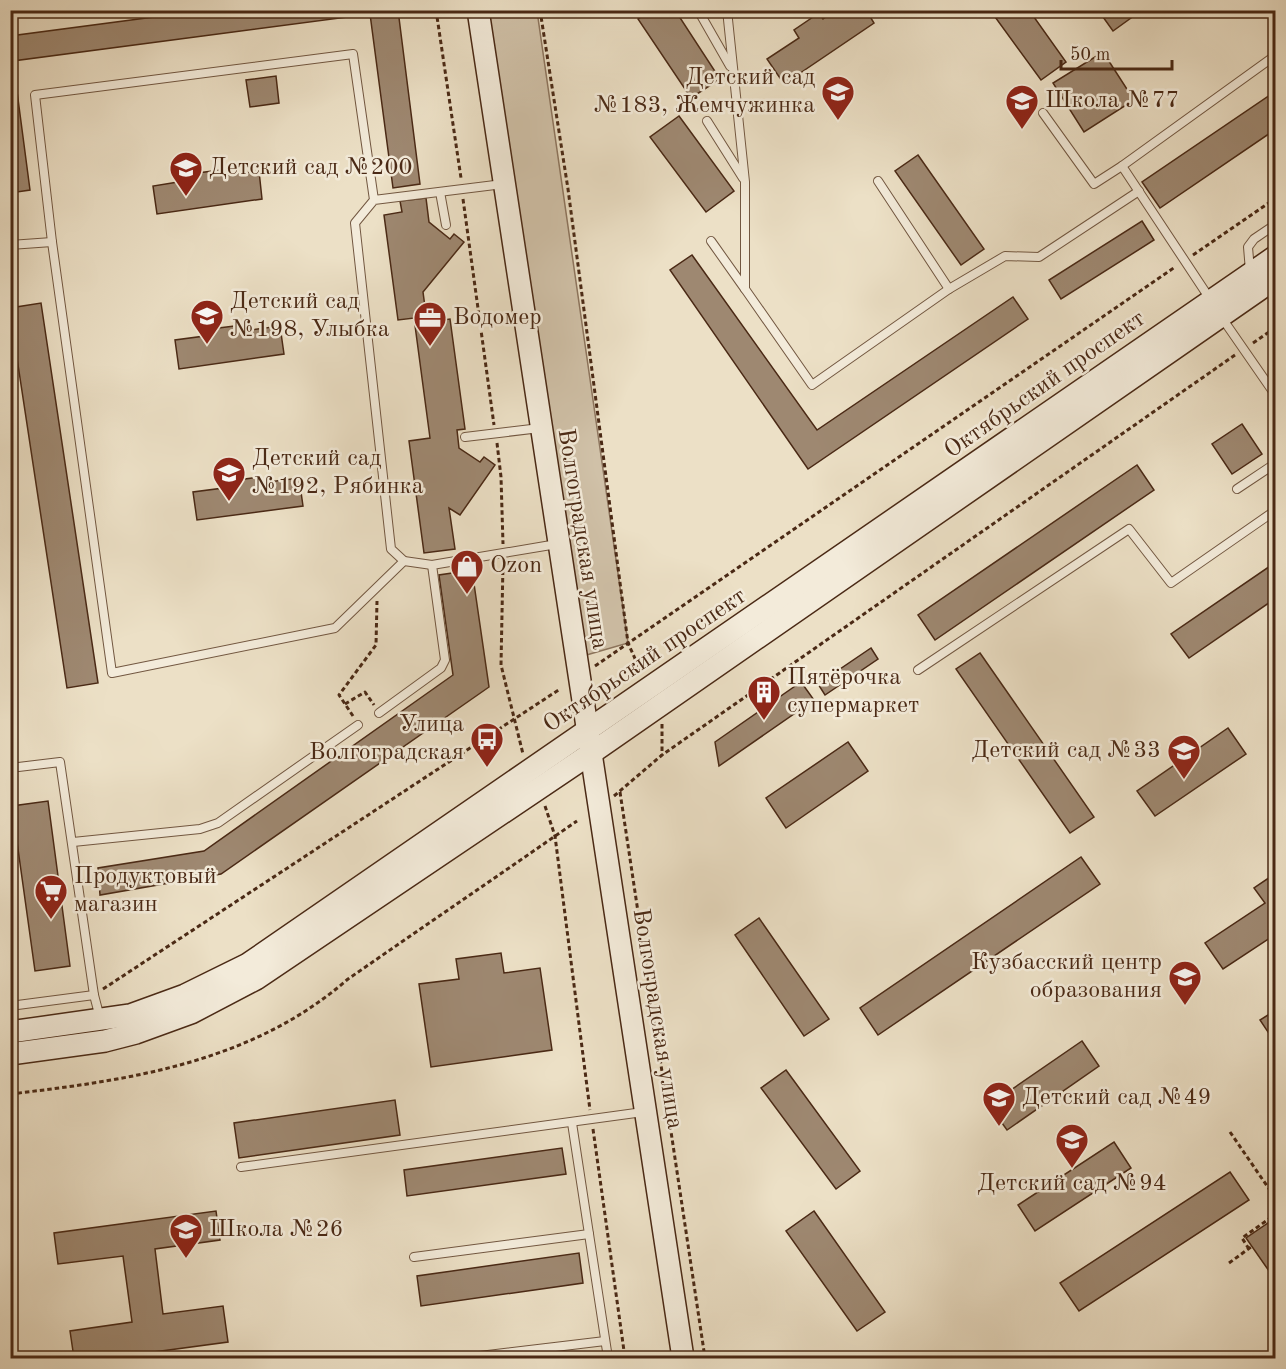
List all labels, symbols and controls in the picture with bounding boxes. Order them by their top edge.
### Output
scale bar [1061,33,1172,71]
text: 50 m [1070,46,1110,64]
place label: Детский сад №183, Жемчужинка [594,66,815,118]
school or university icon: Детский сад №183, Жемчужинка [820,74,856,121]
school or university icon: Школа №77 [1004,83,1040,130]
place label: Школа №77 [1045,89,1180,113]
school or university icon: Детский сад №200 [168,150,204,197]
place label: Детский сад №200 [209,156,412,180]
place label: Детский сад №198, Улыбка [230,290,390,342]
school or university icon: Детский сад №198, Улыбка [189,298,225,345]
office icon: Водомер [412,300,448,347]
place label: Водомер [453,306,542,330]
street label: Октябрьский проспект [940,307,1150,463]
street label: Волгоградская улица [553,427,611,651]
place label: Детский сад №192, Рябинка [252,447,424,499]
school or university icon: Детский сад №192, Рябинка [211,455,247,502]
shop icon: Ozon [449,548,485,595]
place label: Ozon [490,554,542,578]
street label: Октябрьский проспект [539,584,751,738]
place label: Пятёрочка супермаркет [787,666,919,718]
building icon: Пятёрочка супермаркет [746,674,782,721]
place label: Улица Волгоградская [309,713,464,765]
bus stop icon: Улица Волгоградская [469,721,505,768]
school or university icon: Детский сад №33 [1166,733,1202,780]
place label: Детский сад №33 [972,739,1161,763]
place label: Продуктовый магазин [74,865,217,917]
supermarket icon: Продуктовый магазин [33,873,69,920]
street label: Волгоградская улица [628,907,686,1131]
place label: Кузбасский центр образования [971,951,1162,1003]
school or university icon: Кузбасский центр образования [1167,959,1203,1006]
school or university icon: Детский сад №49 [981,1080,1017,1127]
place label: Детский сад №49 [1022,1086,1211,1110]
school or university icon: Детский сад №94 [1054,1122,1090,1169]
place label: Детский сад №94 [977,1172,1167,1196]
school or university icon: Школа №26 [168,1212,204,1259]
place label: Школа №26 [209,1218,344,1242]

